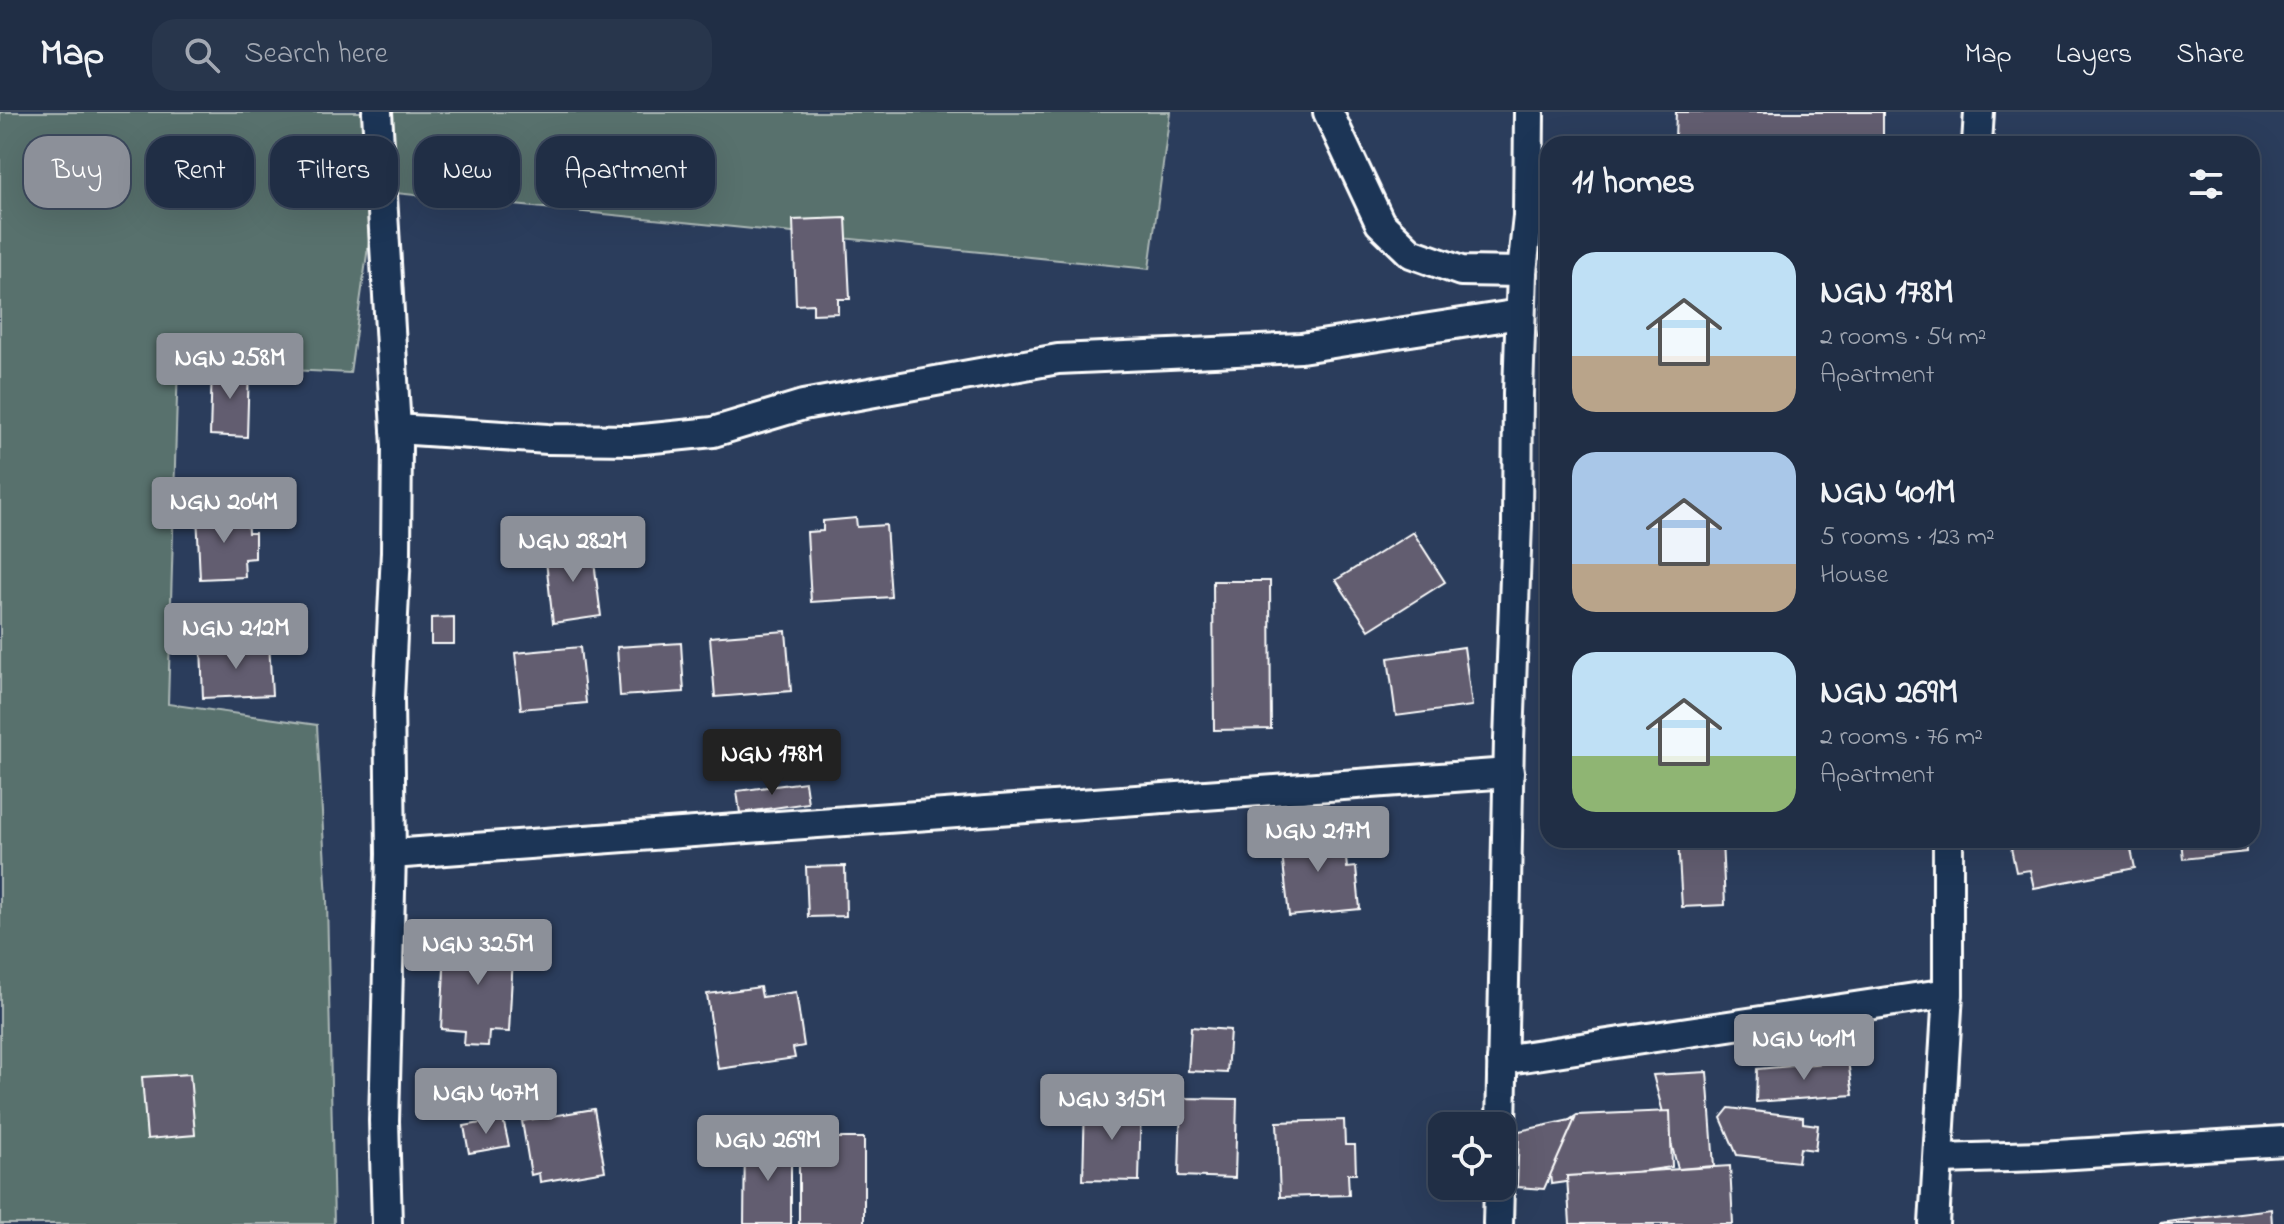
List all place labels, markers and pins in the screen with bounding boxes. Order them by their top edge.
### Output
pin: NGN 258M [147,333,313,401]
pin: NGN 204M [141,477,307,545]
pin: NGN 282M [490,516,656,584]
pin: NGN 212M [153,603,319,671]
pin: NGN 178M [689,729,855,797]
pin: NGN 217M [1235,806,1401,874]
pin: NGN 325M [395,919,561,987]
pin: NGN 401M [1721,1014,1887,1082]
pin: NGN 407M [403,1068,569,1136]
pin: NGN 315M [1029,1074,1195,1142]
pin: NGN 269M [685,1115,851,1183]

